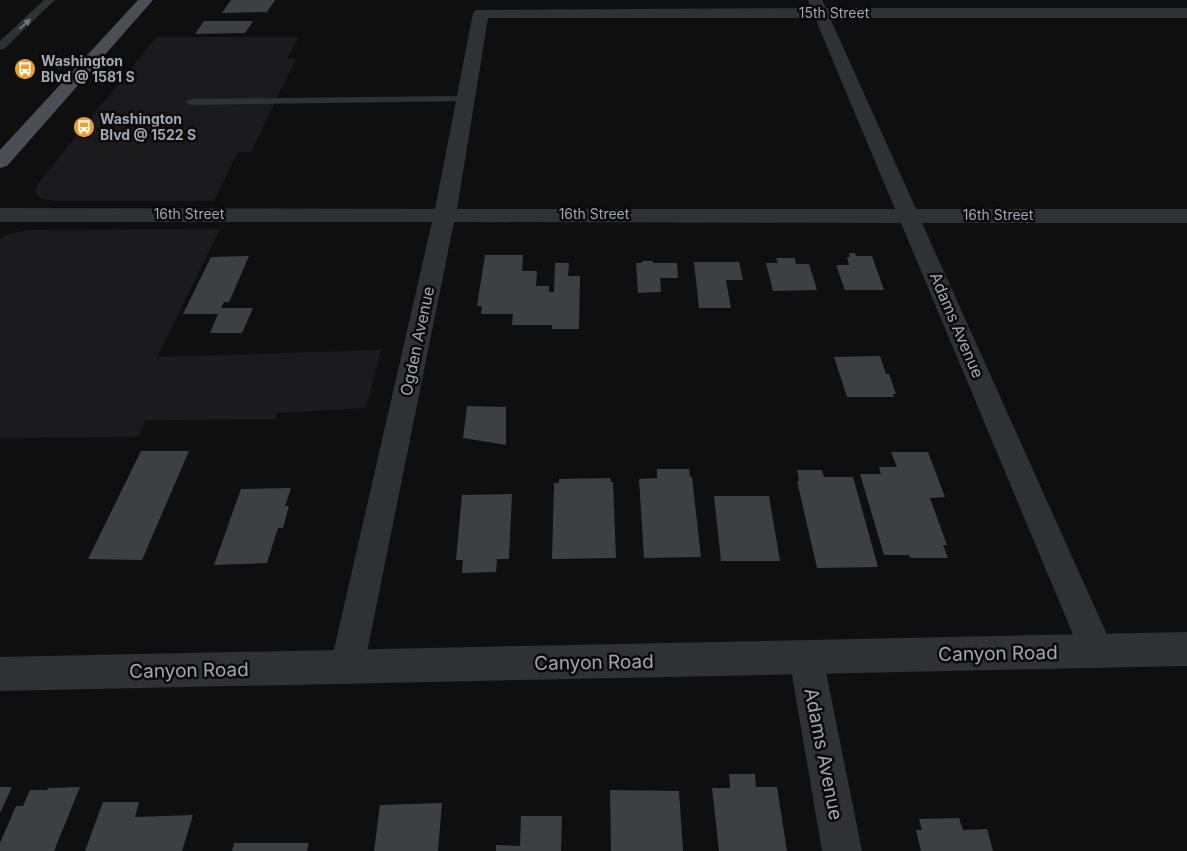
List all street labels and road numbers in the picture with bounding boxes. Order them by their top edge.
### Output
street label: 15th Street [799,4,870,21]
street label: 16th Street [154,205,225,222]
street label: 16th Street [559,205,630,222]
street label: 16th Street [963,206,1034,223]
street label: Adams Avenue [926,269,988,381]
street label: Ogden Avenue [396,284,438,398]
street label: Canyon Road [938,641,1058,666]
street label: Canyon Road [534,650,654,675]
street label: Canyon Road [129,658,249,683]
street label: Adams Avenue [799,686,848,822]

